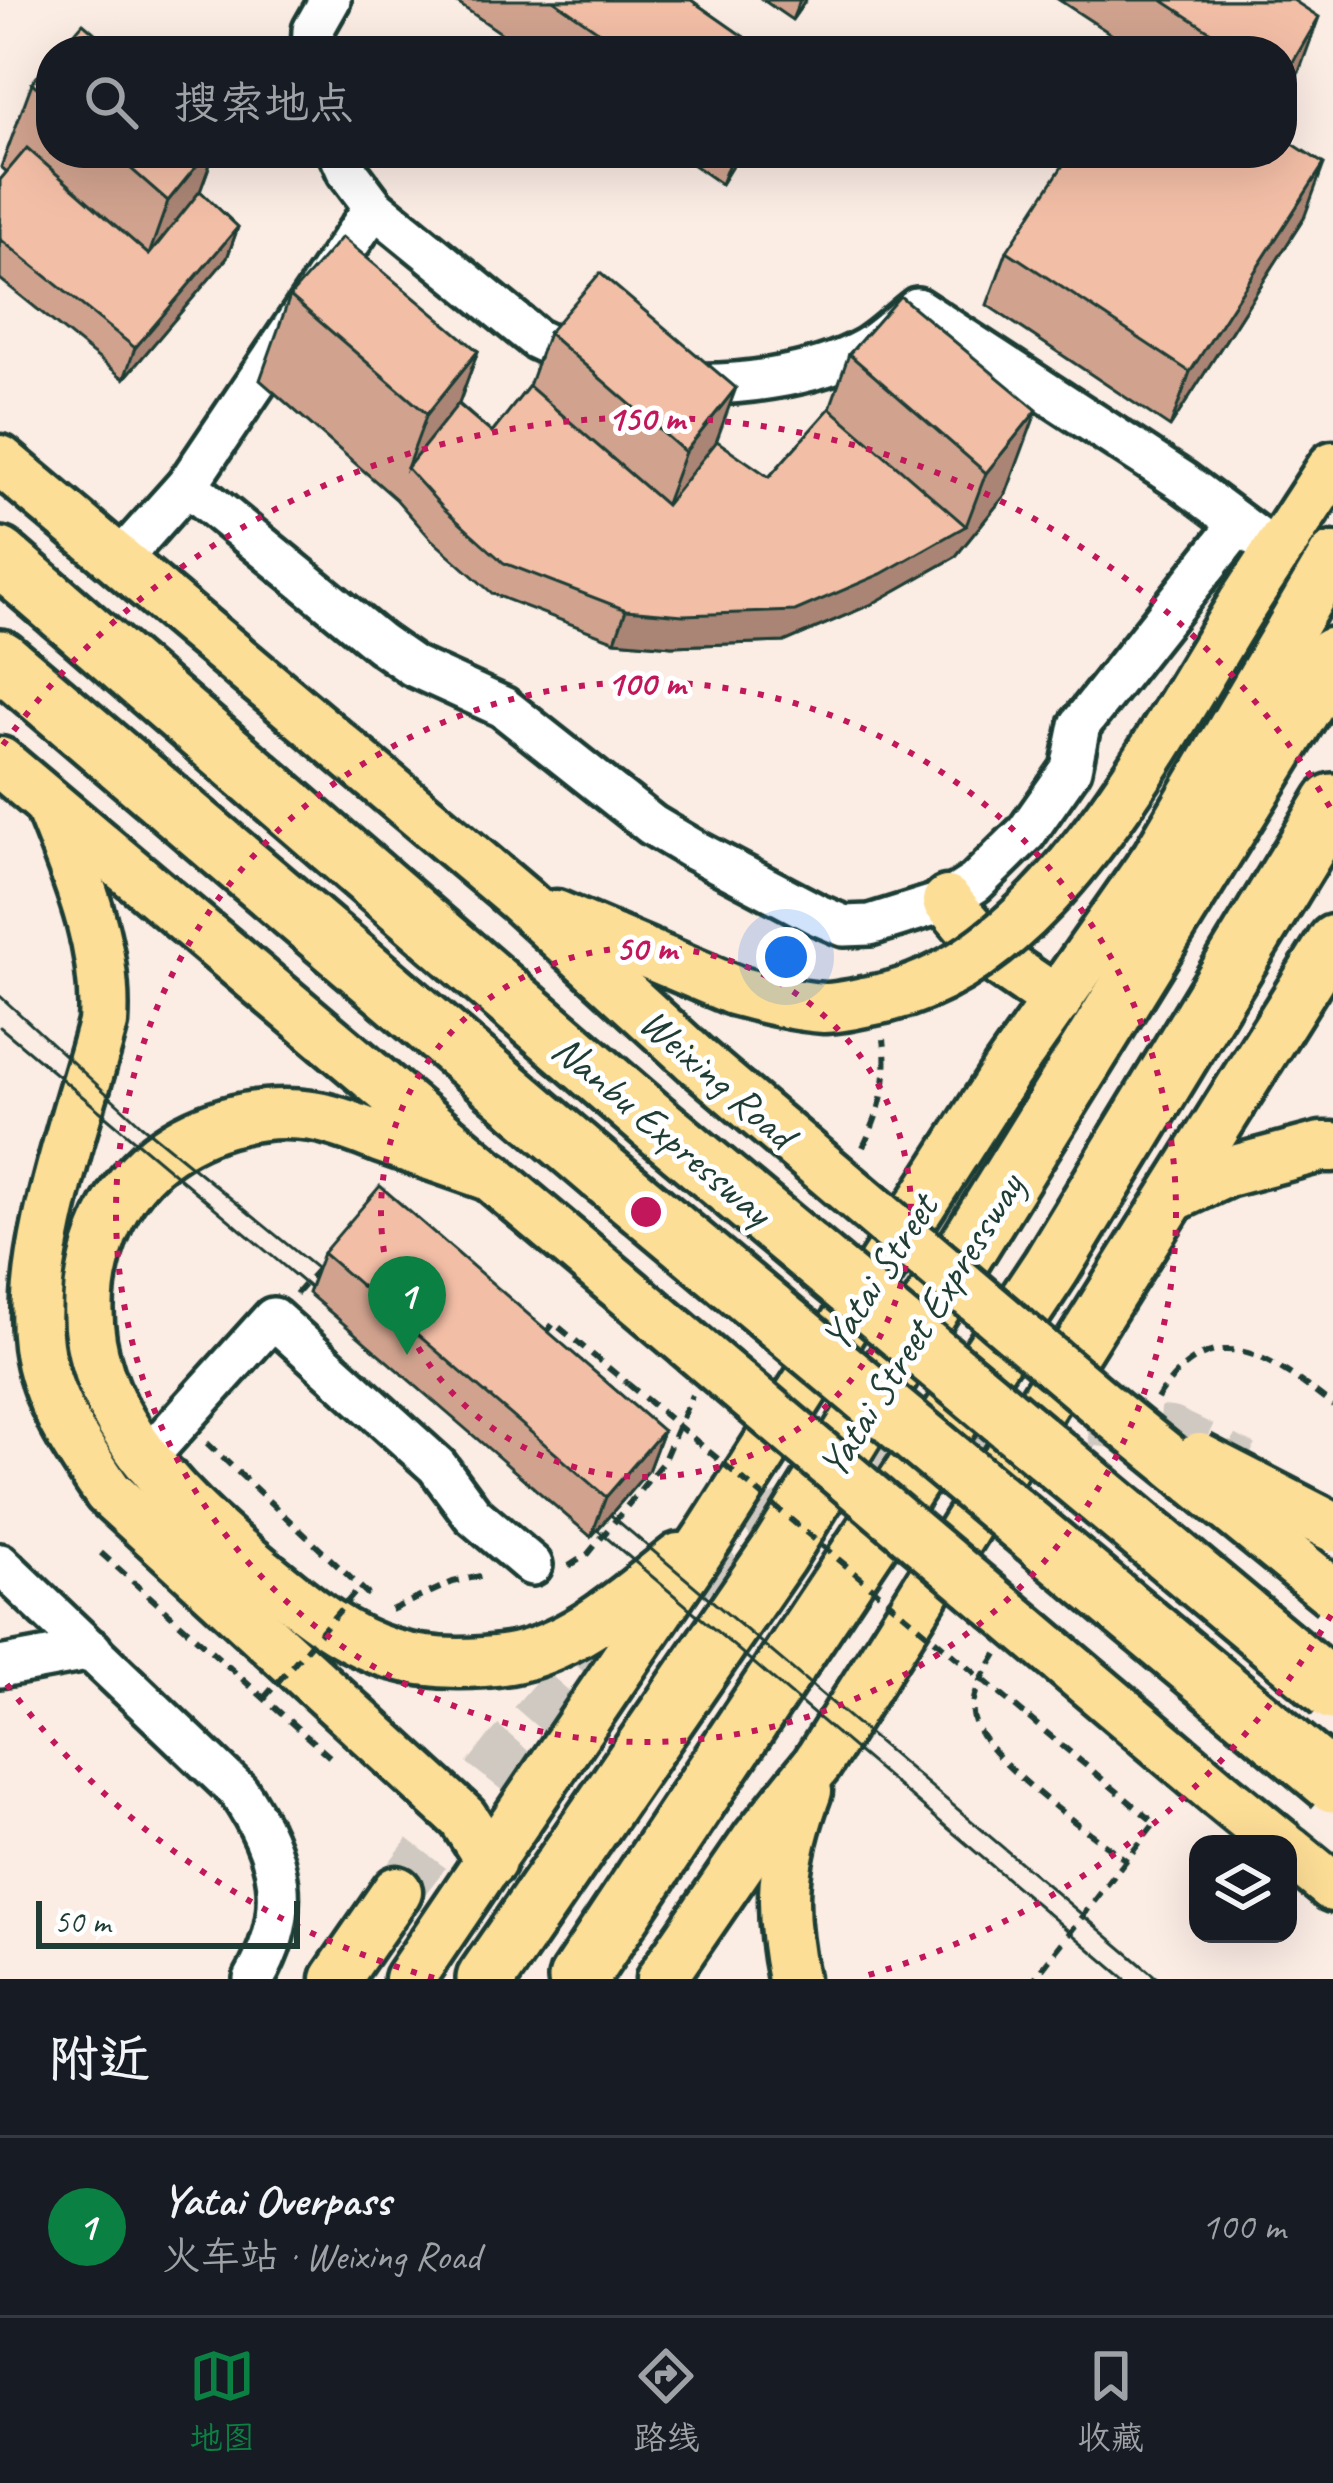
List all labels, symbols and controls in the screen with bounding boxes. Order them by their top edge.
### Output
search box [36,36,1297,168]
icon: search [78,69,144,135]
text: 搜索地点 [174,75,354,132]
text: 150 m [607,395,688,441]
text: 100 m [607,660,688,706]
text: 50 m [615,925,680,971]
your location [756,927,816,987]
street label: Weixing Road [628,996,811,1164]
street label: Nanbu Expressway [541,1023,786,1240]
street label: Yatai Street Expressway [806,1162,1038,1488]
street label: Yatai Street [809,1181,952,1361]
centre of rings [625,1191,667,1233]
pin: 1 [368,1256,446,1355]
map controls [1189,1835,1297,1943]
button: layers [1189,1835,1297,1943]
scale bar [36,1895,300,1948]
text: 50 m [54,1901,110,1943]
text: 附近 [48,2027,150,2091]
text: Yatai Overpass [162,2172,390,2229]
text: 1 [78,2202,96,2251]
text: 100 m [1201,2202,1285,2251]
text: 火车站 · Weixing Road [162,2232,480,2281]
tab: 地图 [189,2343,255,2459]
tab: 路线 [633,2343,699,2459]
tab: 收藏 [1078,2343,1144,2459]

